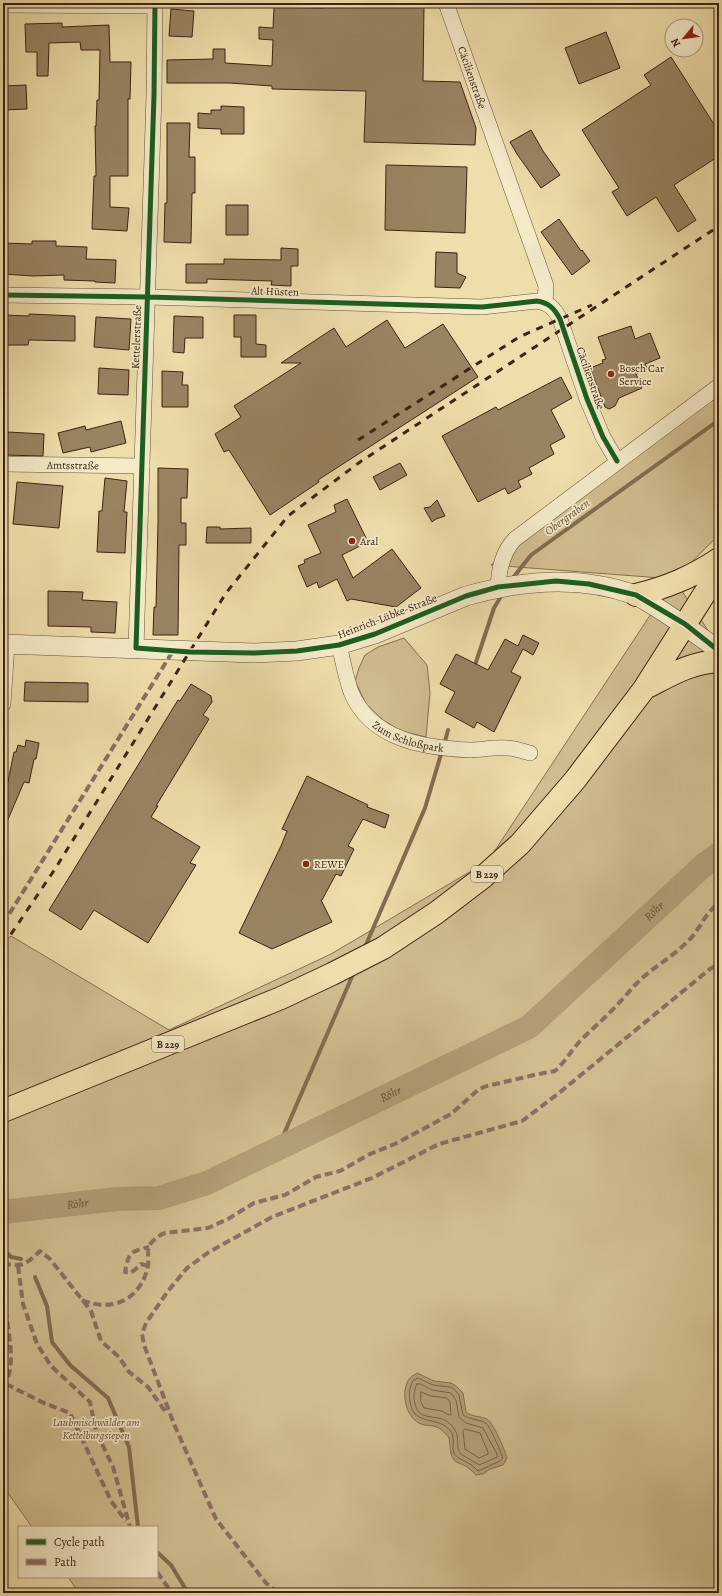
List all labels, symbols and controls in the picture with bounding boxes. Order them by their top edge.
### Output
north arrow [664,18,704,58]
text: N [667,35,684,50]
street label: Cäcilienstraße [454,44,490,111]
street label: Alt Hüsten [250,283,299,300]
street label: Kettelerstraße [128,305,145,369]
street label: Cäcilienstraße [573,345,608,412]
place label: Bosch Car Service [619,361,664,389]
marker: Bosch Car Service [606,369,616,379]
street label: Amtsstraße [46,458,99,473]
water label: Obergraben [541,495,593,539]
place label: Aral [359,534,378,549]
marker: Aral [347,536,357,546]
street label: Heinrich-Lübke-Straße [335,591,439,642]
street label: Zum Schloßpark [369,718,445,756]
place label: REWE [314,857,344,872]
marker: REWE [301,859,311,869]
road number: B 229 [471,866,503,882]
water label: Röhr [640,898,668,925]
road number: B 229 [152,1036,184,1052]
water label: Röhr [377,1082,405,1106]
water label: Röhr [66,1194,90,1213]
park label: Laubmischwälder am Kettelburgsiepen [52,1415,140,1443]
legend [18,1526,158,1578]
text: Cycle path [54,1534,105,1550]
text: Path [54,1554,77,1570]

